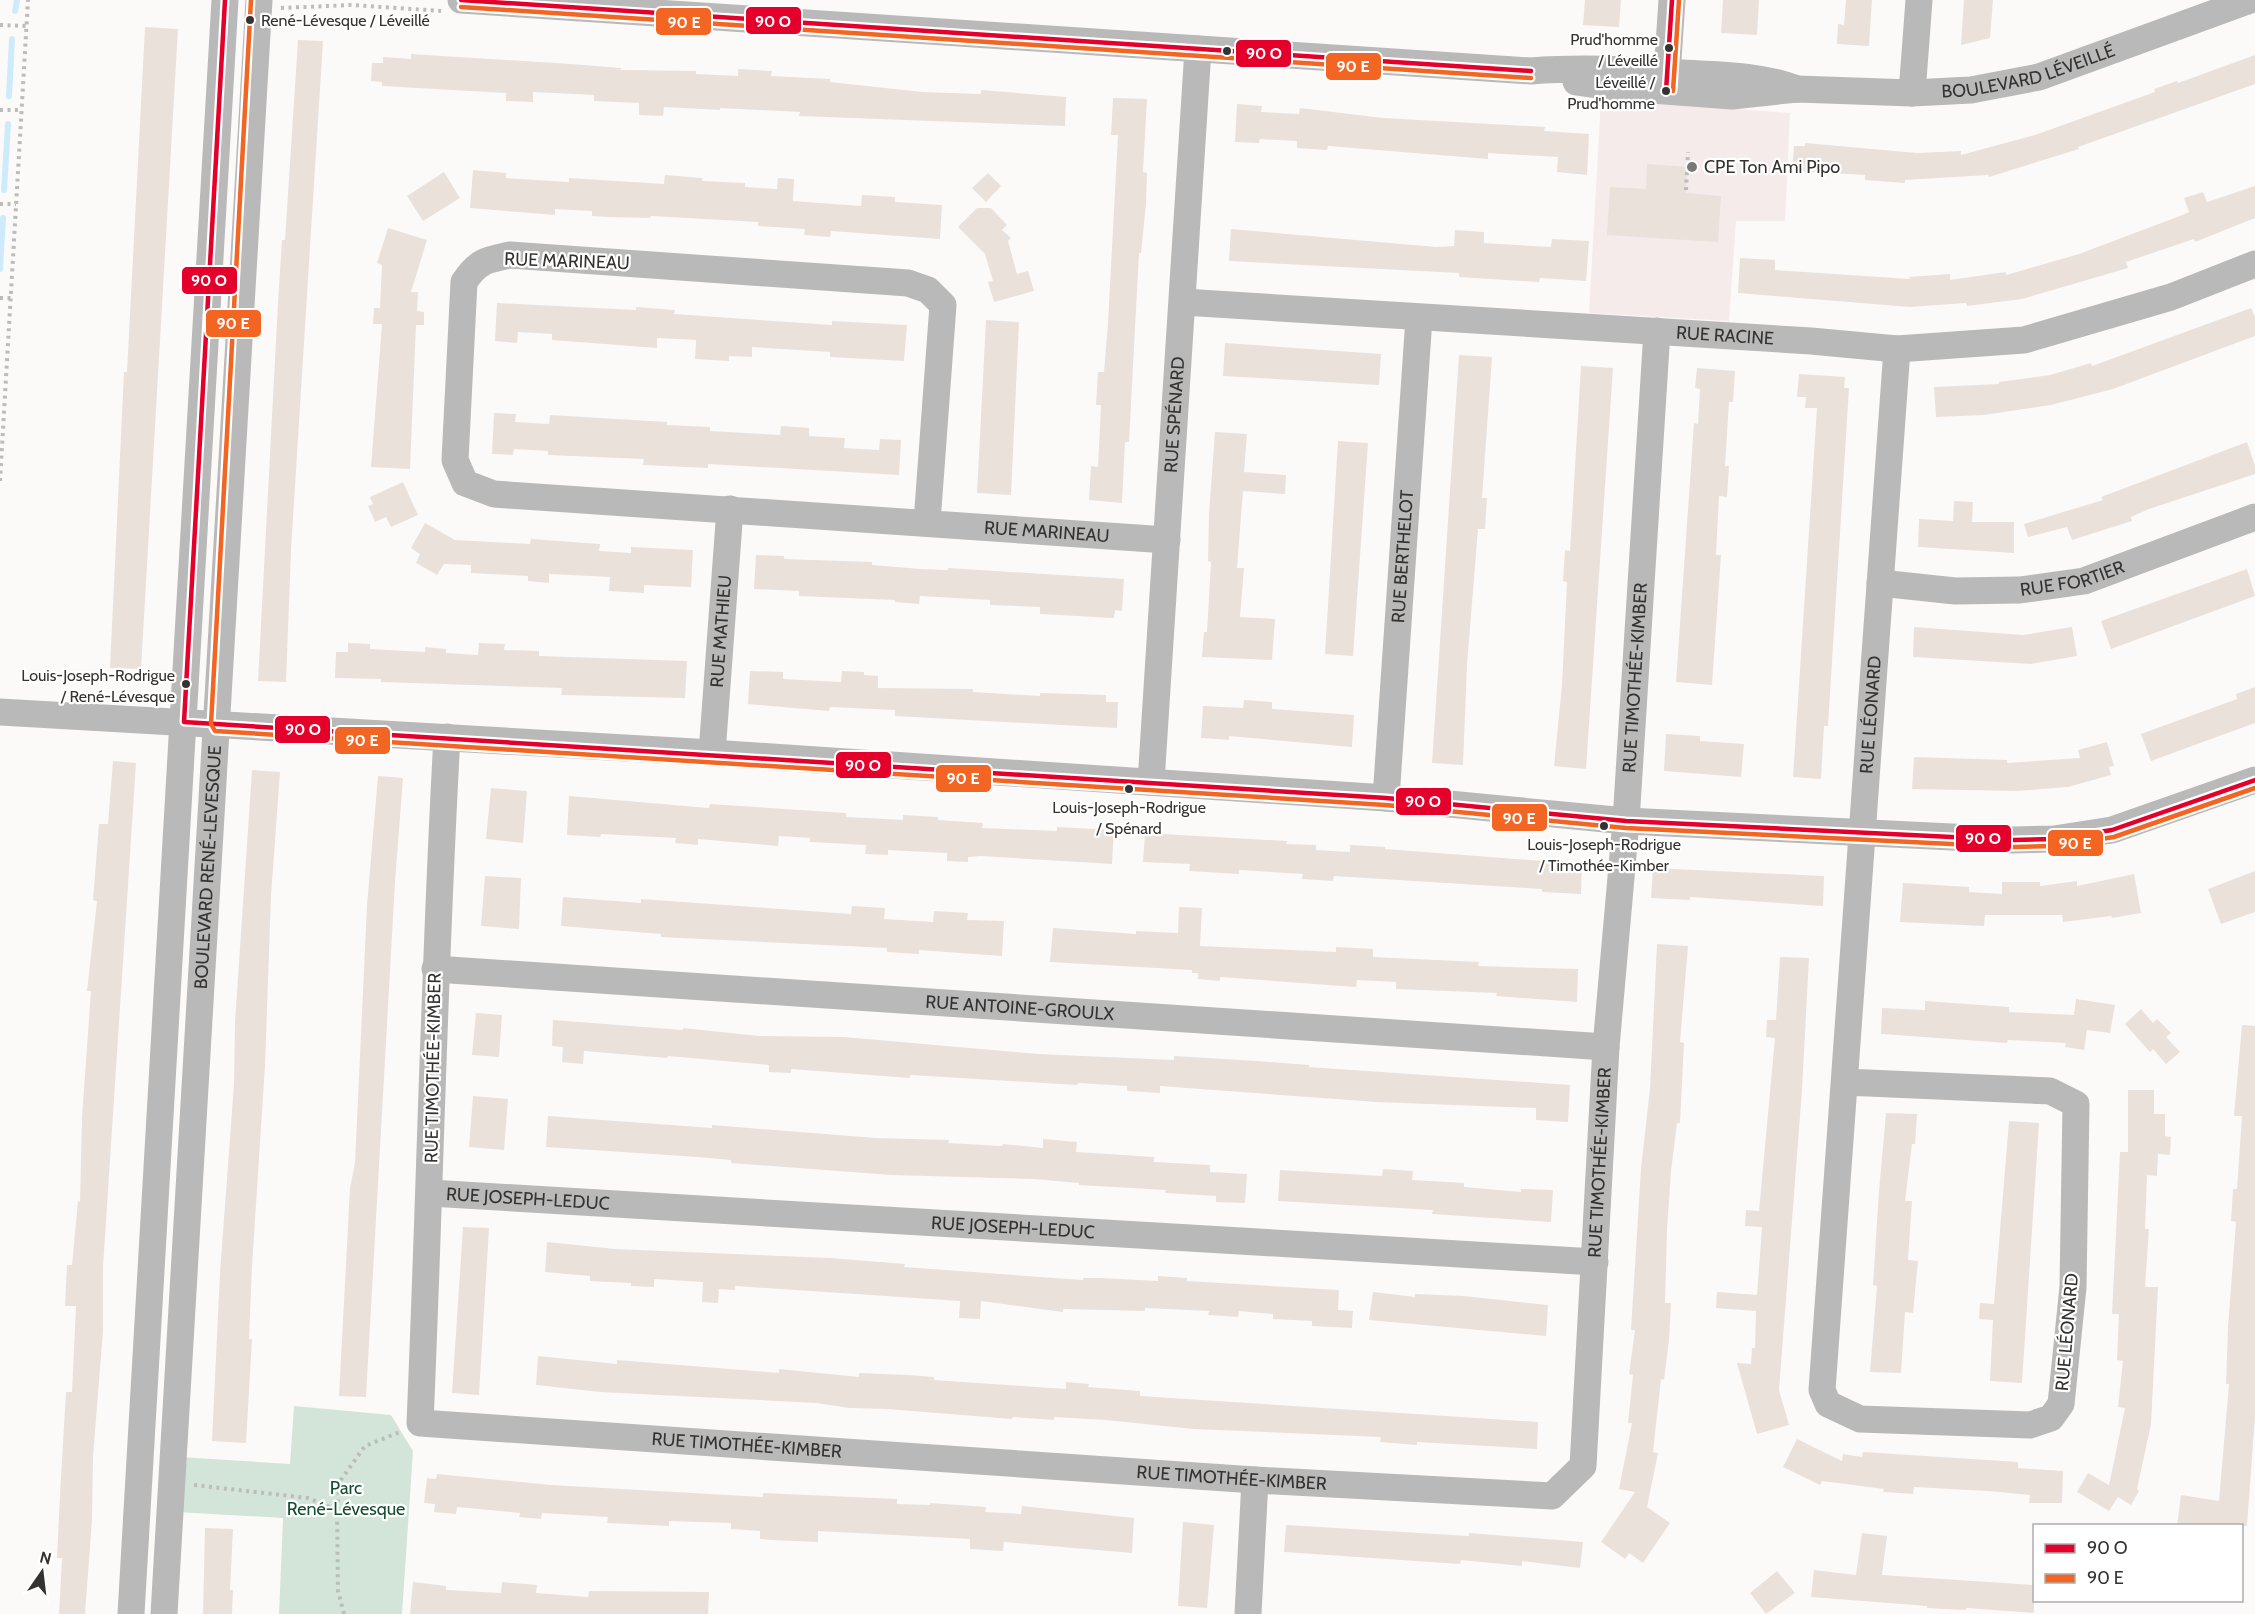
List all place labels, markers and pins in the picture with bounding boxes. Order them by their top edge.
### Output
place label: René-Lévesque / Léveillé [261,11,430,30]
marker: René-Lévesque / Léveillé [244,14,256,26]
place label: Prud'homme / Léveillé [1570,30,1658,70]
marker: Prud'homme / Léveillé [1663,42,1675,54]
unlabelled marker [1221,45,1233,57]
place label: Léveillé / Prud'homme [1567,73,1656,113]
marker: Léveillé / Prud'homme [1660,85,1672,97]
place label: CPE Ton Ami Pipo [1704,156,1840,178]
marker: CPE Ton Ami Pipo [1685,160,1699,174]
place label: Louis-Joseph-Rodrigue / René-Lévesque [21,666,175,706]
marker: Louis-Joseph-Rodrigue / René-Lévesque [180,678,192,690]
marker: Louis-Joseph-Rodrigue / Spénard [1123,783,1135,795]
place label: Louis-Joseph-Rodrigue / Spénard [1052,798,1206,838]
marker: Louis-Joseph-Rodrigue / Timothée-Kimber [1598,820,1610,832]
place label: Louis-Joseph-Rodrigue / Timothée-Kimber [1527,835,1681,875]

